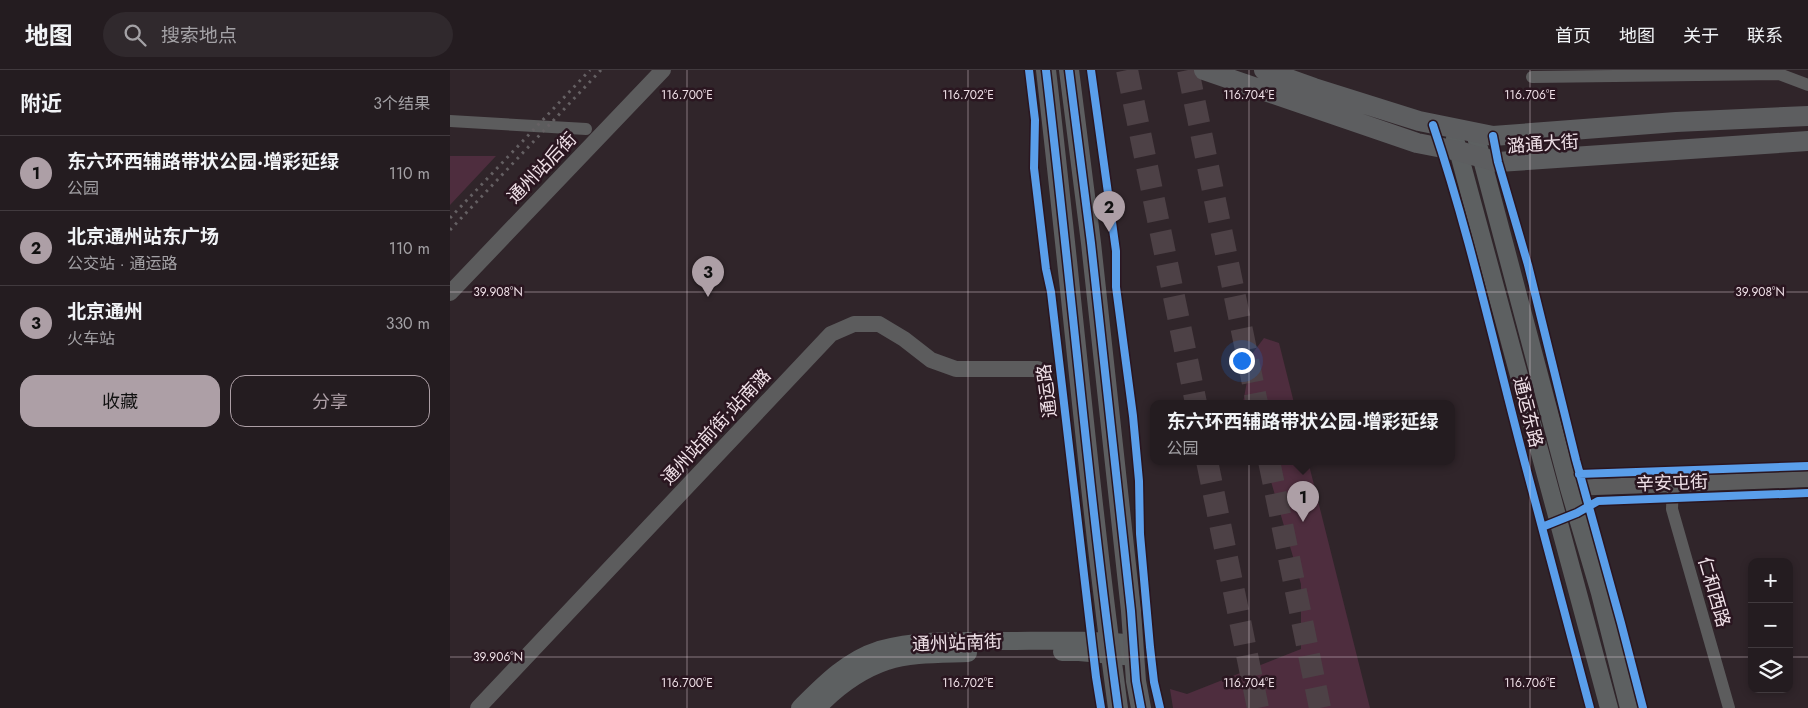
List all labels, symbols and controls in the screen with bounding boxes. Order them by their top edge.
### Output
search box [103,12,453,57]
text: 地图 [25,18,73,53]
icon: search [121,21,149,49]
text: 搜索地点 [161,22,237,49]
text: 首页 [1555,23,1591,49]
text: 地图 [1619,23,1655,49]
text: 关于 [1683,23,1719,49]
text: 联系 [1747,23,1783,49]
text: 116.700°E [661,86,713,104]
text: 116.702°E [942,86,994,104]
text: 116.704°E [1223,86,1275,104]
text: 116.706°E [1504,86,1556,104]
text: 附近 [20,89,62,119]
text: 3个结果 [373,92,430,115]
street label: 通州站后街 [501,127,583,209]
street label: 潞通大街 [1506,129,1580,159]
text: 东六环西辅路带状公园·增彩延绿 [67,148,339,175]
text: 1 [32,162,40,185]
text: 110 m [389,162,430,185]
text: 公园 [67,177,99,200]
pin: 2 [1093,191,1125,232]
text: 北京通州站东广场 [67,223,219,250]
text: 2 [31,237,41,260]
text: 110 m [389,237,430,260]
text: 公交站 · 通运路 [67,252,177,275]
pin: 3 [692,256,724,297]
text: 39.908°N [473,283,523,301]
text: 39.908°N [1735,283,1785,301]
text: 北京通州 [67,298,143,325]
text: 3 [31,312,41,335]
text: 330 m [386,312,430,335]
text: 火车站 [67,327,115,350]
your location [1229,348,1255,374]
street label: 通州站前街;站南潞 [655,363,777,491]
street label: 通运路 [1031,363,1063,419]
street label: 通运东路 [1507,374,1549,450]
button: 收藏 [20,375,220,427]
button: 分享 [230,375,430,427]
popup [1150,400,1455,465]
text: 东六环西辅路带状公园·增彩延绿 [1166,408,1439,435]
text: 公园 [1166,437,1198,460]
street label: 辛安屯街 [1636,469,1708,497]
pin: 1 [1287,481,1319,522]
street label: 仁和西路 [1692,554,1736,630]
map controls [1748,558,1793,693]
button: + [1748,558,1793,603]
button: − [1748,603,1793,648]
street label: 通州站南街 [912,628,1002,658]
text: 39.906°N [473,648,523,666]
button: layers [1748,648,1793,693]
text: 116.700°E [661,674,713,692]
text: 116.702°E [942,674,994,692]
text: 116.704°E [1223,674,1275,692]
text: 116.706°E [1504,674,1556,692]

